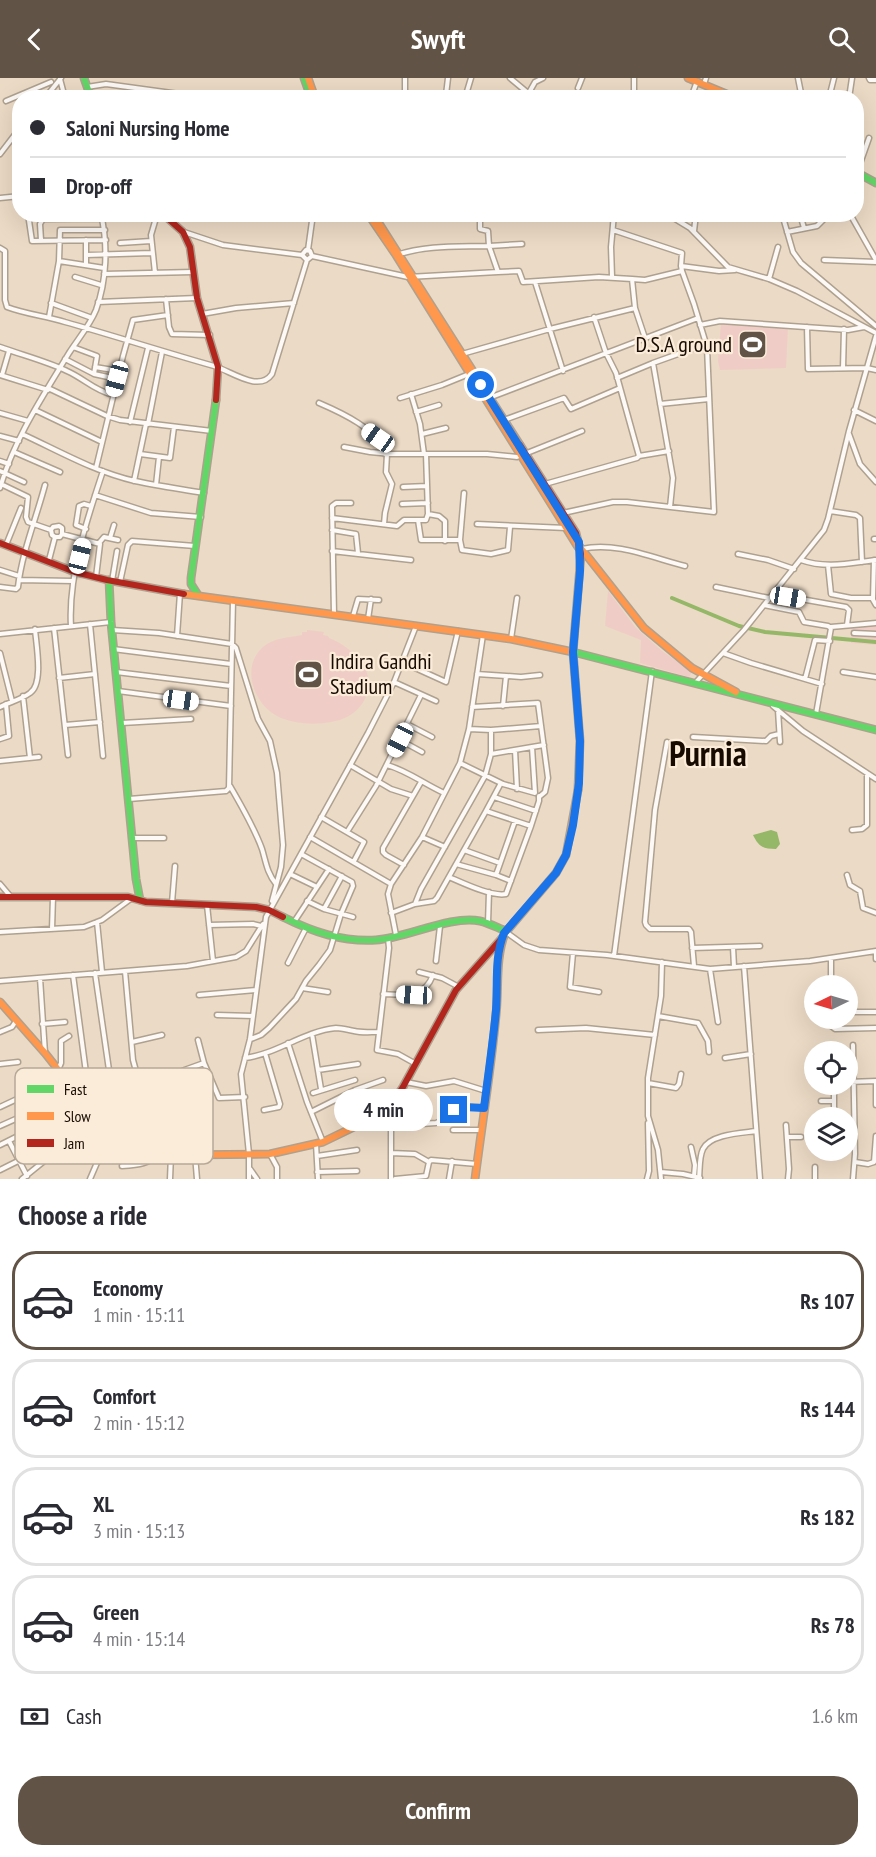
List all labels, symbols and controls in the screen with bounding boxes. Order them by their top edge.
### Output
text: Swyft [411,22,465,56]
icon: back [18,23,51,56]
icon: search [825,23,858,56]
text: Saloni Nursing Home [66,114,230,142]
text: Drop-off [66,172,132,200]
sports icon: D.S.A ground [737,328,769,360]
place label: D.S.A ground [636,330,732,358]
car [104,359,130,399]
route start [467,371,494,398]
car [358,420,398,456]
car [67,536,93,576]
car [769,585,807,609]
place label: Indira Gandhi Stadium [330,647,432,700]
sports icon: Indira Gandhi Stadium [293,658,325,690]
car [162,689,200,711]
car [384,720,416,760]
district label: Purnia [669,731,747,775]
north arrow [804,975,858,1029]
map controls [804,975,858,1161]
car [396,985,432,1005]
button: locate [804,1041,858,1095]
legend [15,1068,213,1164]
text: Fast [64,1079,87,1099]
callout: 4 min [334,1089,433,1131]
route end [440,1096,467,1123]
text: 4 min [363,1097,404,1123]
text: Slow [64,1106,91,1126]
button: layers [804,1107,858,1161]
text: Jam [63,1133,85,1153]
text: Choose a ride [18,1198,147,1232]
icon: car [21,1274,75,1328]
text: Economy [93,1274,163,1302]
text: Rs 107 [800,1287,855,1315]
text: 1 min · 15:11 [93,1302,185,1328]
icon: car [21,1382,75,1436]
text: Comfort [93,1382,156,1410]
text: Rs 144 [800,1395,855,1423]
text: 2 min · 15:12 [93,1410,185,1436]
icon: car [21,1490,75,1544]
text: XL [93,1490,114,1518]
text: Rs 182 [800,1503,855,1531]
text: 3 min · 15:13 [93,1518,185,1544]
icon: car [21,1598,75,1652]
text: Green [93,1598,139,1626]
text: Rs 78 [811,1611,855,1639]
text: 4 min · 15:14 [93,1626,185,1652]
icon: cash [18,1700,51,1733]
text: Cash [66,1702,102,1730]
text: 1.6 km [811,1703,858,1729]
button: Confirm [18,1776,858,1845]

